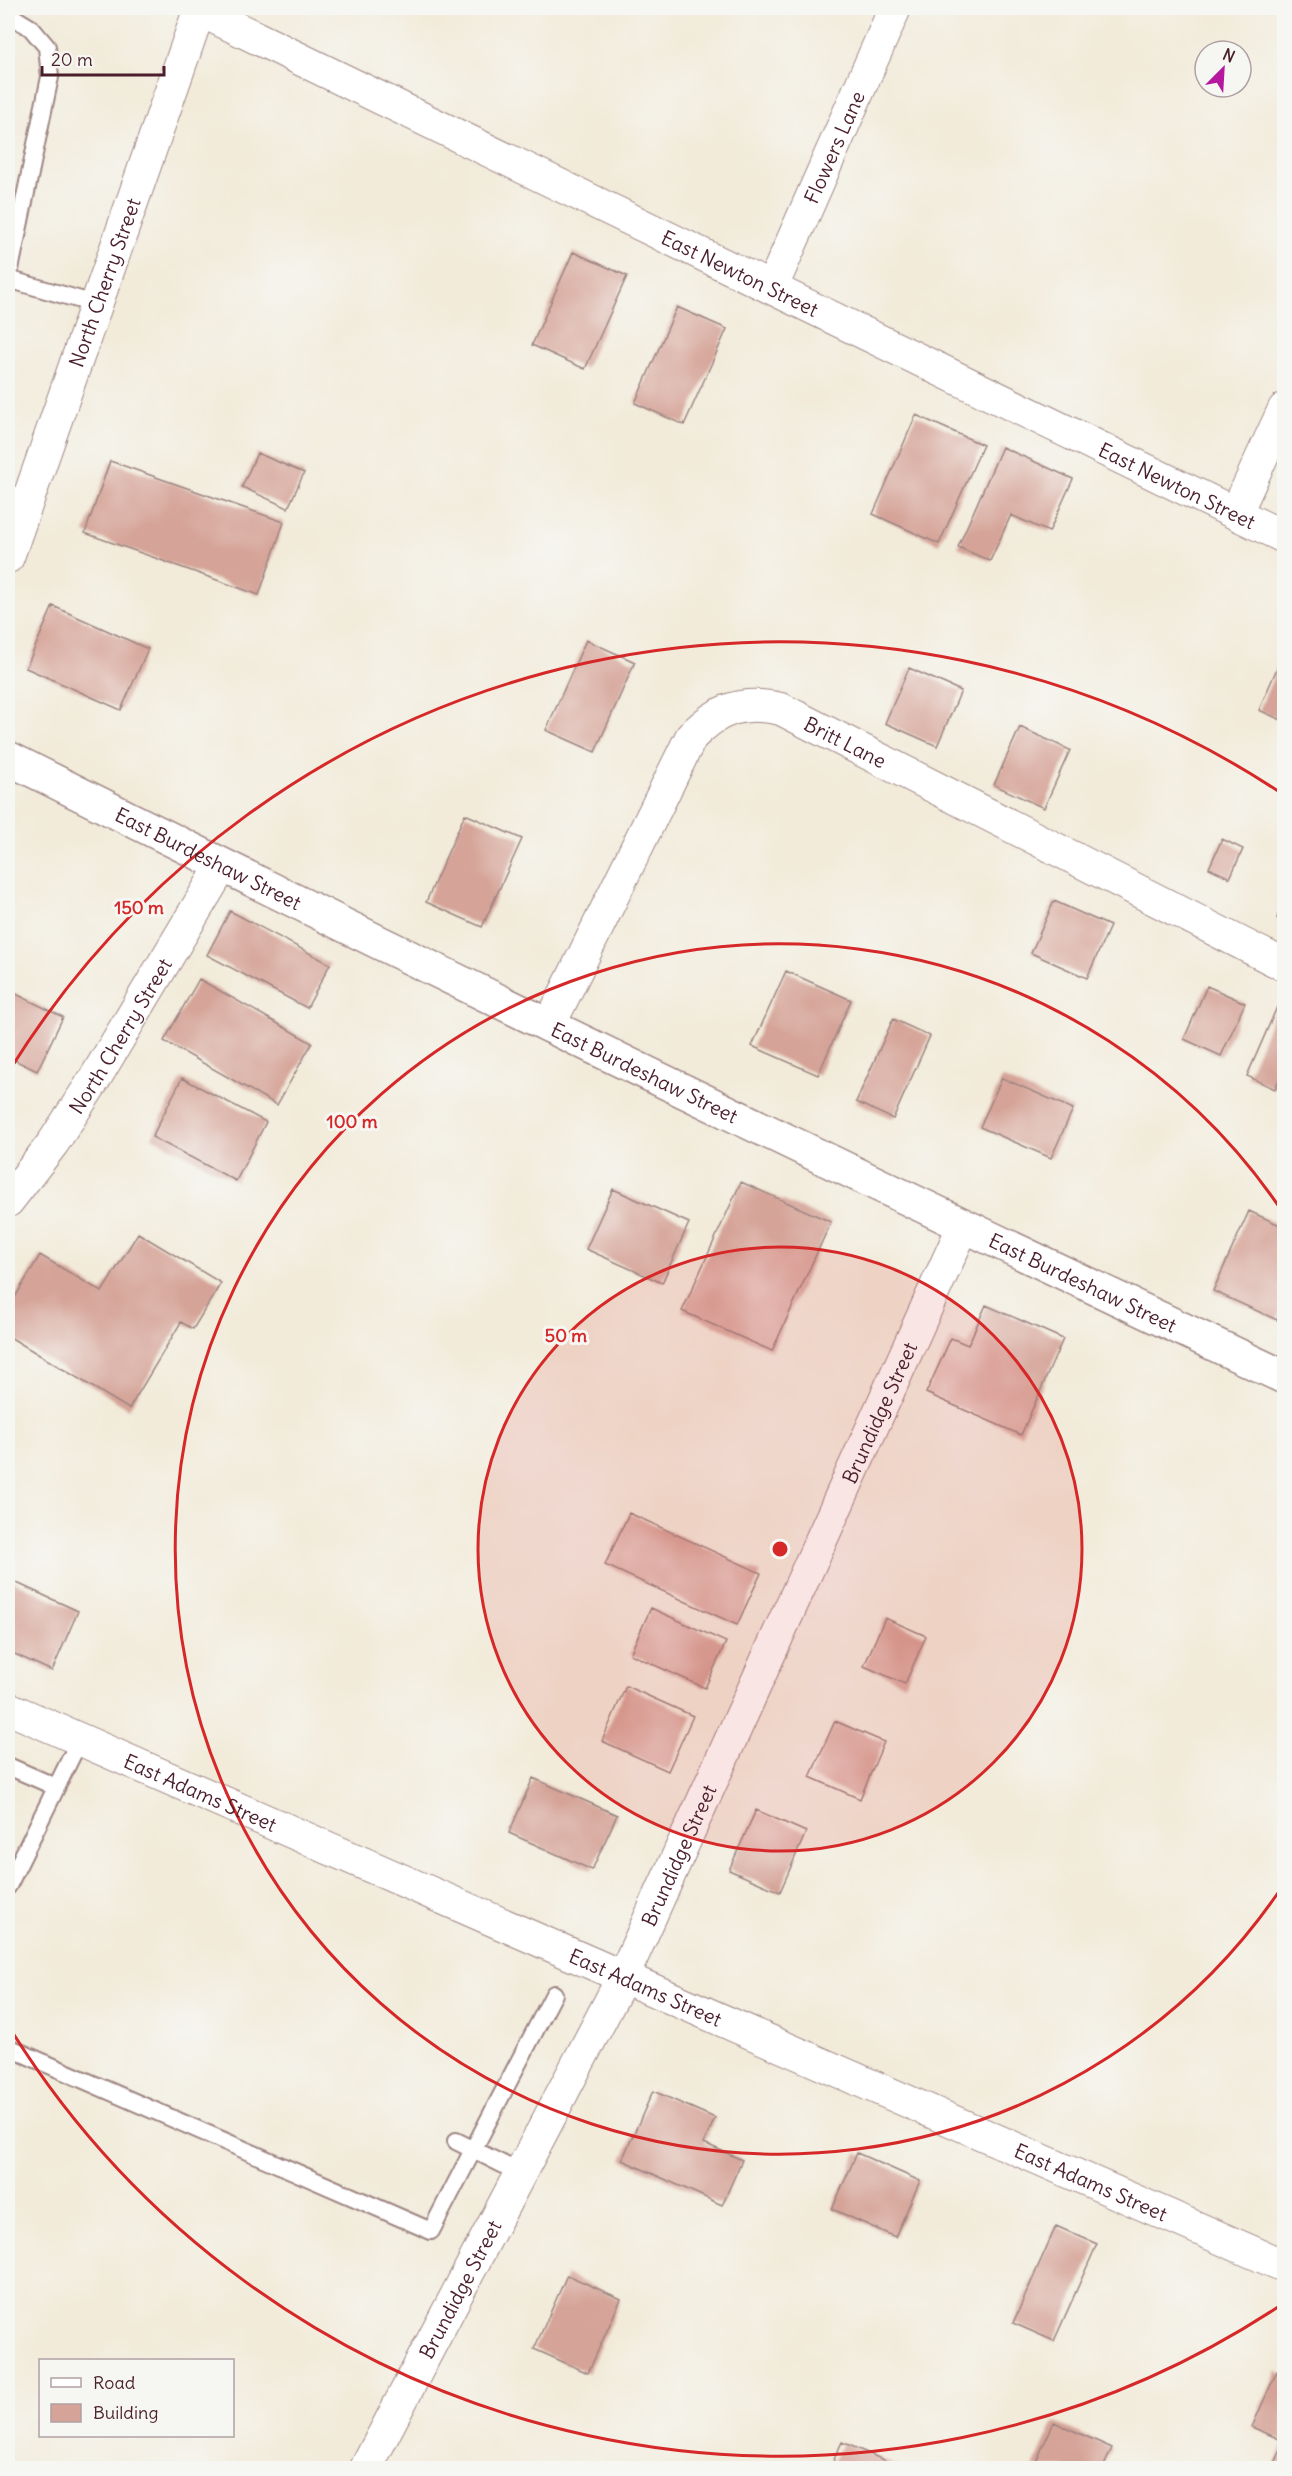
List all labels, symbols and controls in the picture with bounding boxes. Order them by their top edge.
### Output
scale bar [42,39,164,77]
north arrow [1193,39,1253,99]
text: N [1220,44,1238,67]
text: 20 m [51,48,93,71]
street label: Flowers Lane [798,87,869,207]
street label: North Cherry Street [63,194,145,370]
street label: East Newton Street [658,224,823,322]
street label: East Newton Street [1095,436,1260,534]
street label: Britt Lane [800,711,891,773]
street label: East Burdeshaw Street [111,801,306,915]
text: 150 m [114,896,164,919]
street label: North Cherry Street [63,953,177,1118]
street label: East Burdeshaw Street [547,1016,743,1128]
text: 100 m [327,1110,378,1133]
street label: East Burdeshaw Street [985,1227,1181,1337]
text: 50 m [545,1324,587,1347]
street label: Brundidge Street [836,1338,922,1487]
centre of rings [770,1539,790,1559]
street label: East Adams Street [120,1748,281,1837]
street label: Brundidge Street [635,1780,721,1930]
street label: East Adams Street [565,1942,726,2031]
street label: East Adams Street [1011,2137,1172,2226]
street label: Brundidge Street [413,2215,506,2362]
legend [39,2359,234,2437]
text: Road [93,2371,136,2394]
text: Building [93,2401,158,2424]

